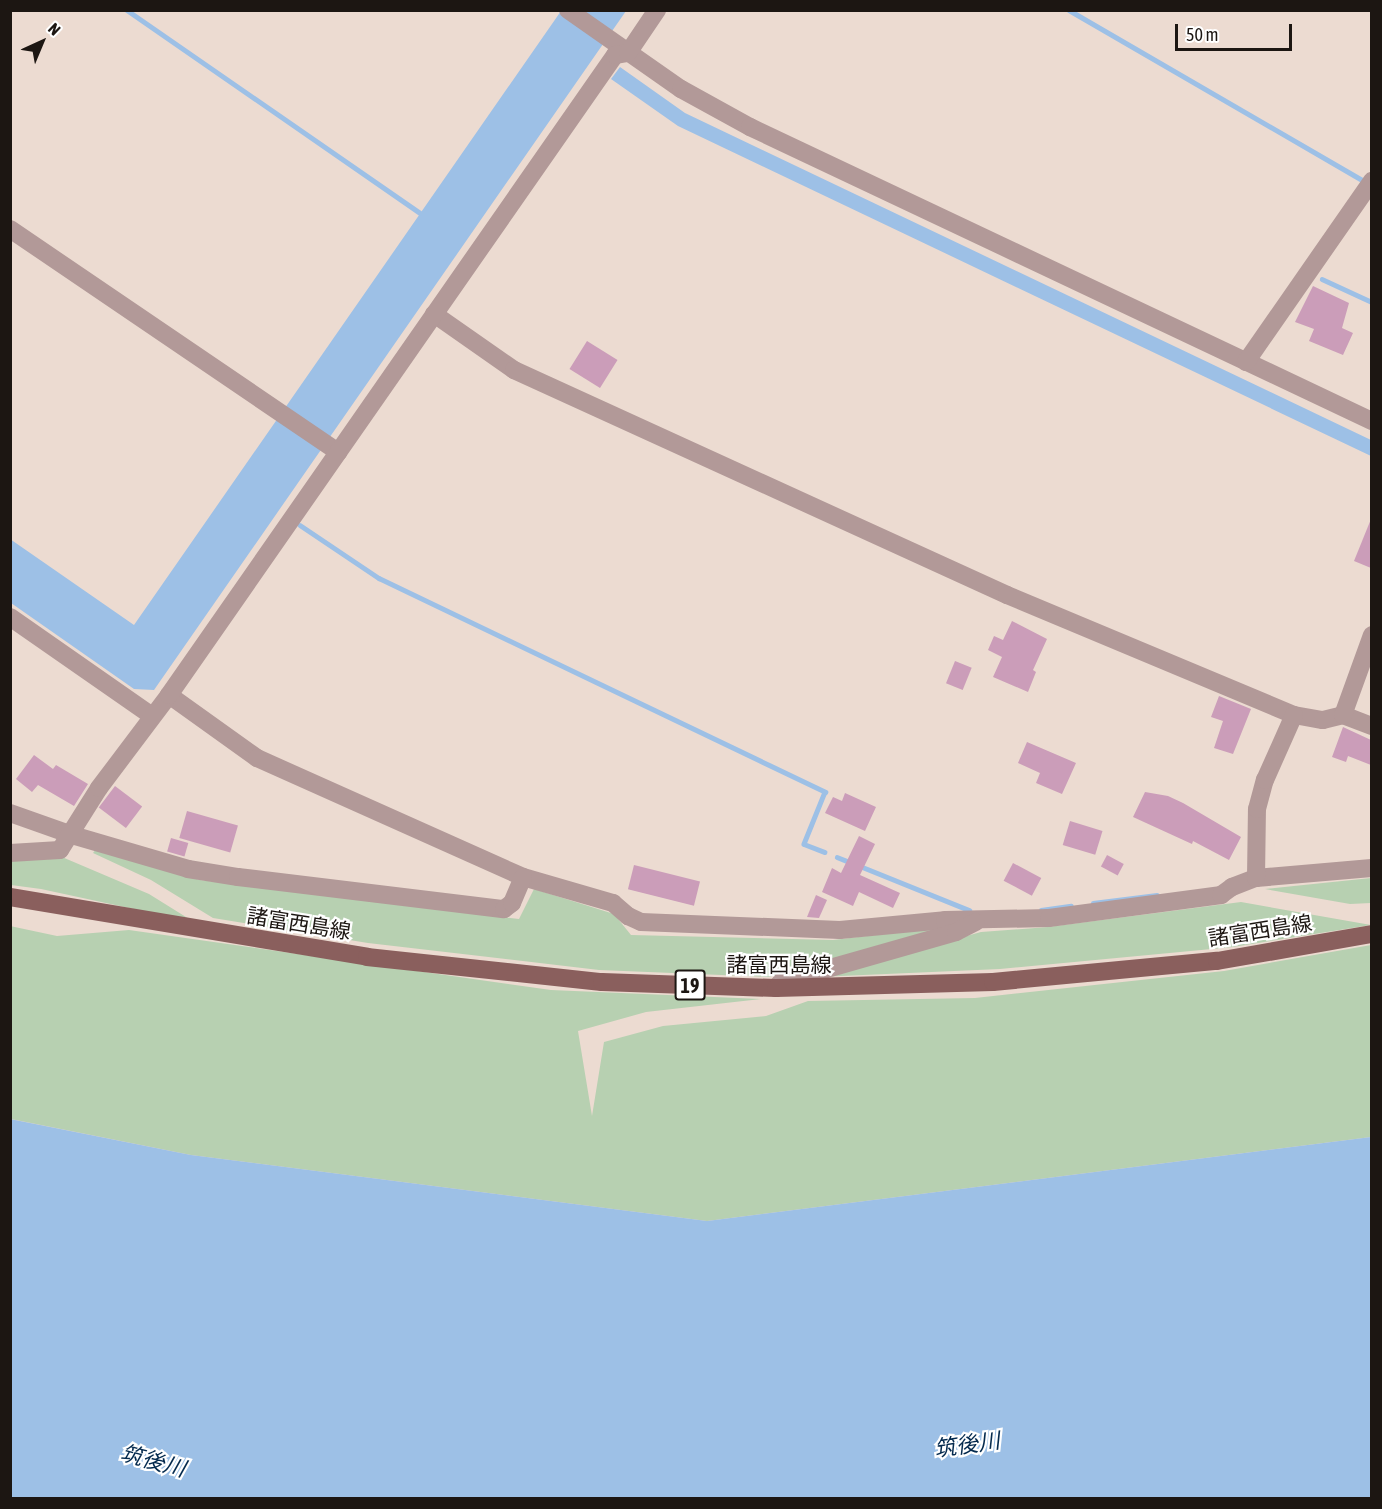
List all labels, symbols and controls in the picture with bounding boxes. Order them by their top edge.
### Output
north arrow [12,12,72,72]
scale bar [1178,12,1295,50]
text: N [45,19,64,39]
text: 50 m [1186,24,1218,45]
street label: 諸富西島線 [245,902,353,944]
street label: 諸富西島線 [1206,909,1314,951]
street label: 諸富西島線 [727,951,831,977]
road number: 19 [674,968,706,1002]
water label: 筑後川 [932,1427,1002,1463]
water label: 筑後川 [118,1440,188,1482]

